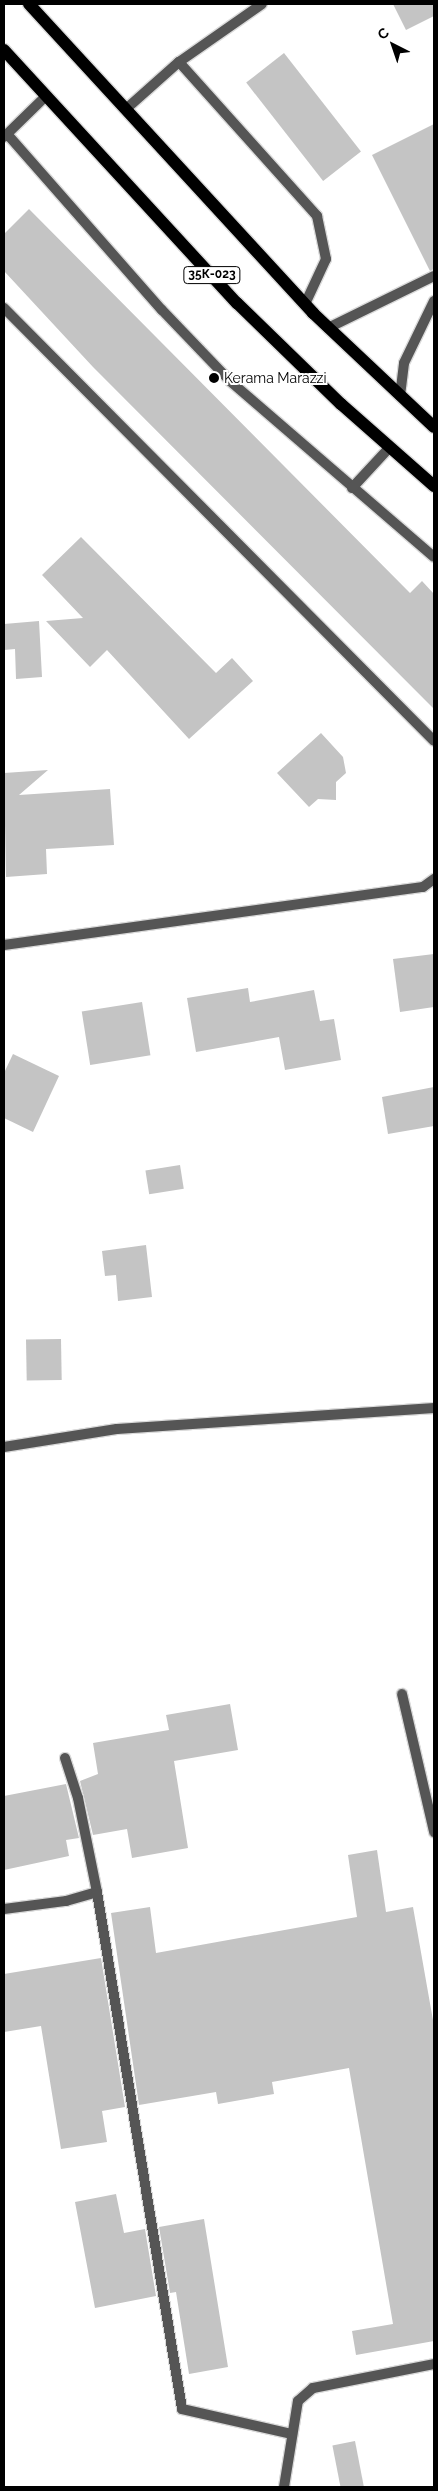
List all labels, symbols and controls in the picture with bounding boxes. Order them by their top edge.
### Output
north arrow [368,20,418,70]
text: С [374,24,392,43]
road number: 35К-023 [183,266,241,284]
place label: Kerama Marazzi [224,370,327,386]
marker: Kerama Marazzi [208,372,220,384]

